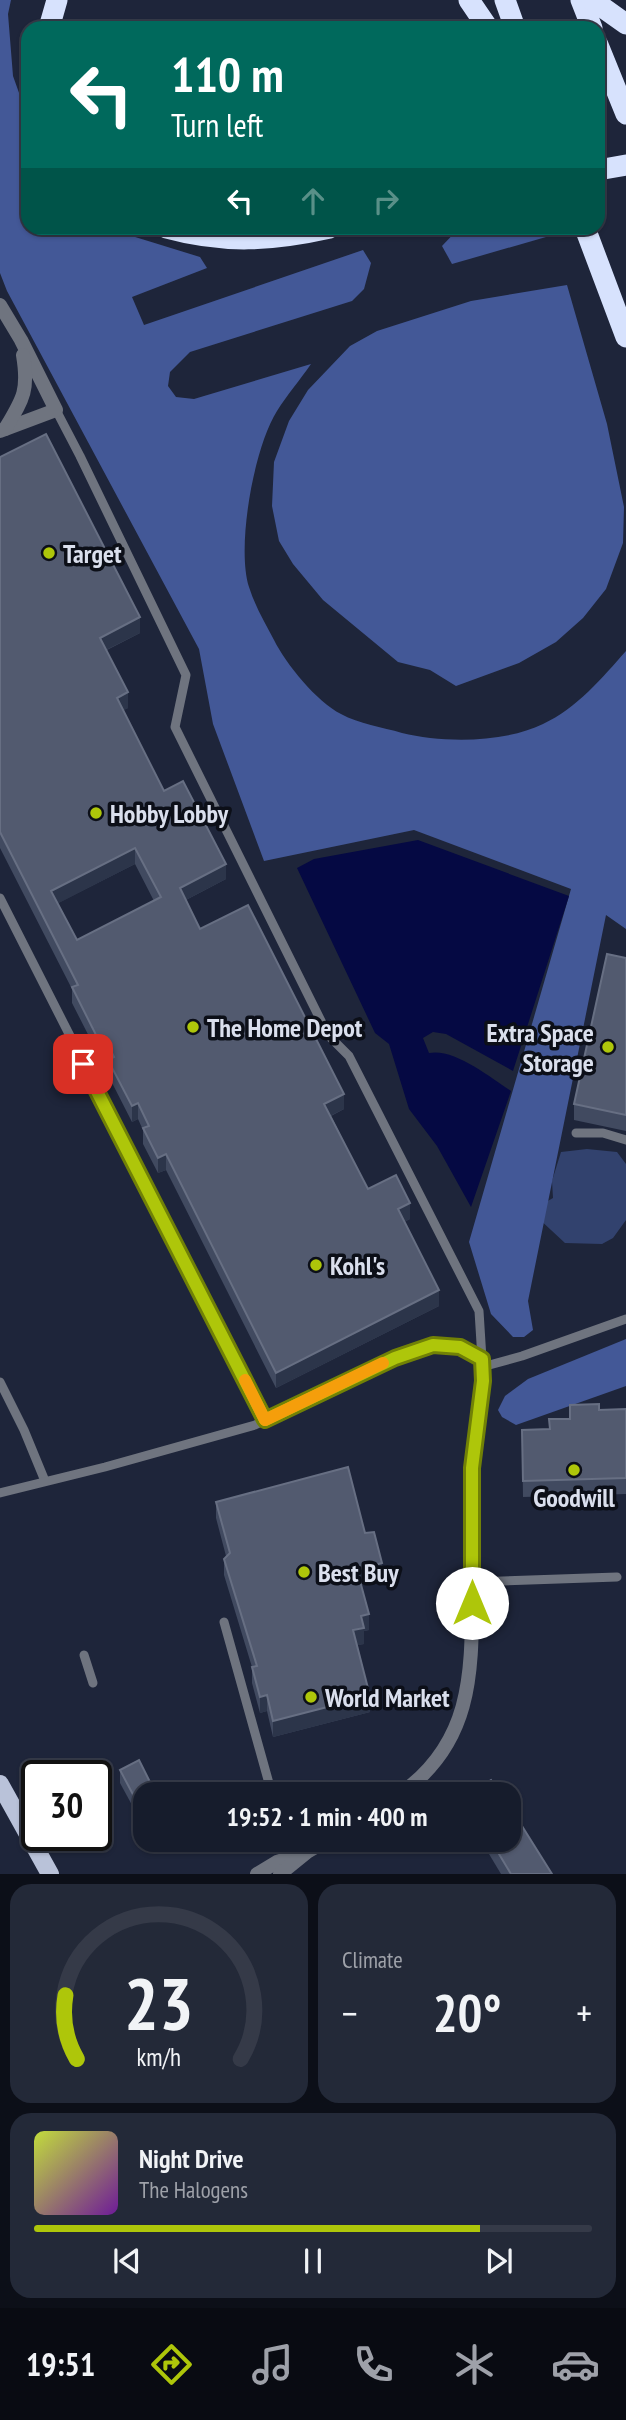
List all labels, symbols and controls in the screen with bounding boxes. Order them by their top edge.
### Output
text: 110 m [171,42,284,106]
icon: left [56,49,147,140]
text: Turn left [171,104,263,146]
icon: left [221,182,259,220]
icon: ahead [294,182,332,220]
icon: right [367,182,405,220]
place label: Target [63,537,122,570]
marker: Target [41,545,57,561]
place label: Hobby Lobby [110,797,229,830]
marker: Hobby Lobby [88,805,104,821]
place label: The Home Depot [207,1011,363,1044]
place label: Extra Space Storage [486,1016,594,1079]
marker: The Home Depot [185,1019,201,1035]
pin [53,1034,113,1094]
marker: Extra Space Storage [600,1039,616,1055]
icon: arrive [64,1045,102,1083]
place label: Kohl's [330,1249,385,1282]
marker: Kohl's [308,1257,324,1273]
marker: Goodwill [566,1462,582,1478]
place label: Goodwill [533,1481,616,1514]
place label: Best Buy [318,1556,399,1589]
marker: Best Buy [296,1564,312,1580]
position arrow [435,1566,509,1640]
place label: World Market [324,1681,450,1714]
marker: World Market [303,1689,319,1705]
speed limit sign: 30 [21,1760,112,1851]
text: 19:52 · 1 min · 400 m [227,1800,427,1833]
text: Climate [342,1945,403,1974]
text: 23 [124,1956,194,2050]
text: 20° [433,1979,501,2046]
text: − [342,1988,358,2037]
text: + [576,1988,592,2037]
text: km/h [137,2041,181,2073]
text: Night Drive [139,2142,244,2175]
text: The Halogens [139,2175,248,2204]
icon: previous [108,2242,146,2280]
icon: pause [294,2242,332,2280]
icon: next [480,2242,518,2280]
icon: directions [147,2340,196,2389]
icon: music [248,2340,297,2389]
icon: phone [349,2340,398,2389]
icon: climate [450,2340,499,2389]
icon: car [551,2340,600,2389]
text: 19:51 [26,2343,95,2385]

